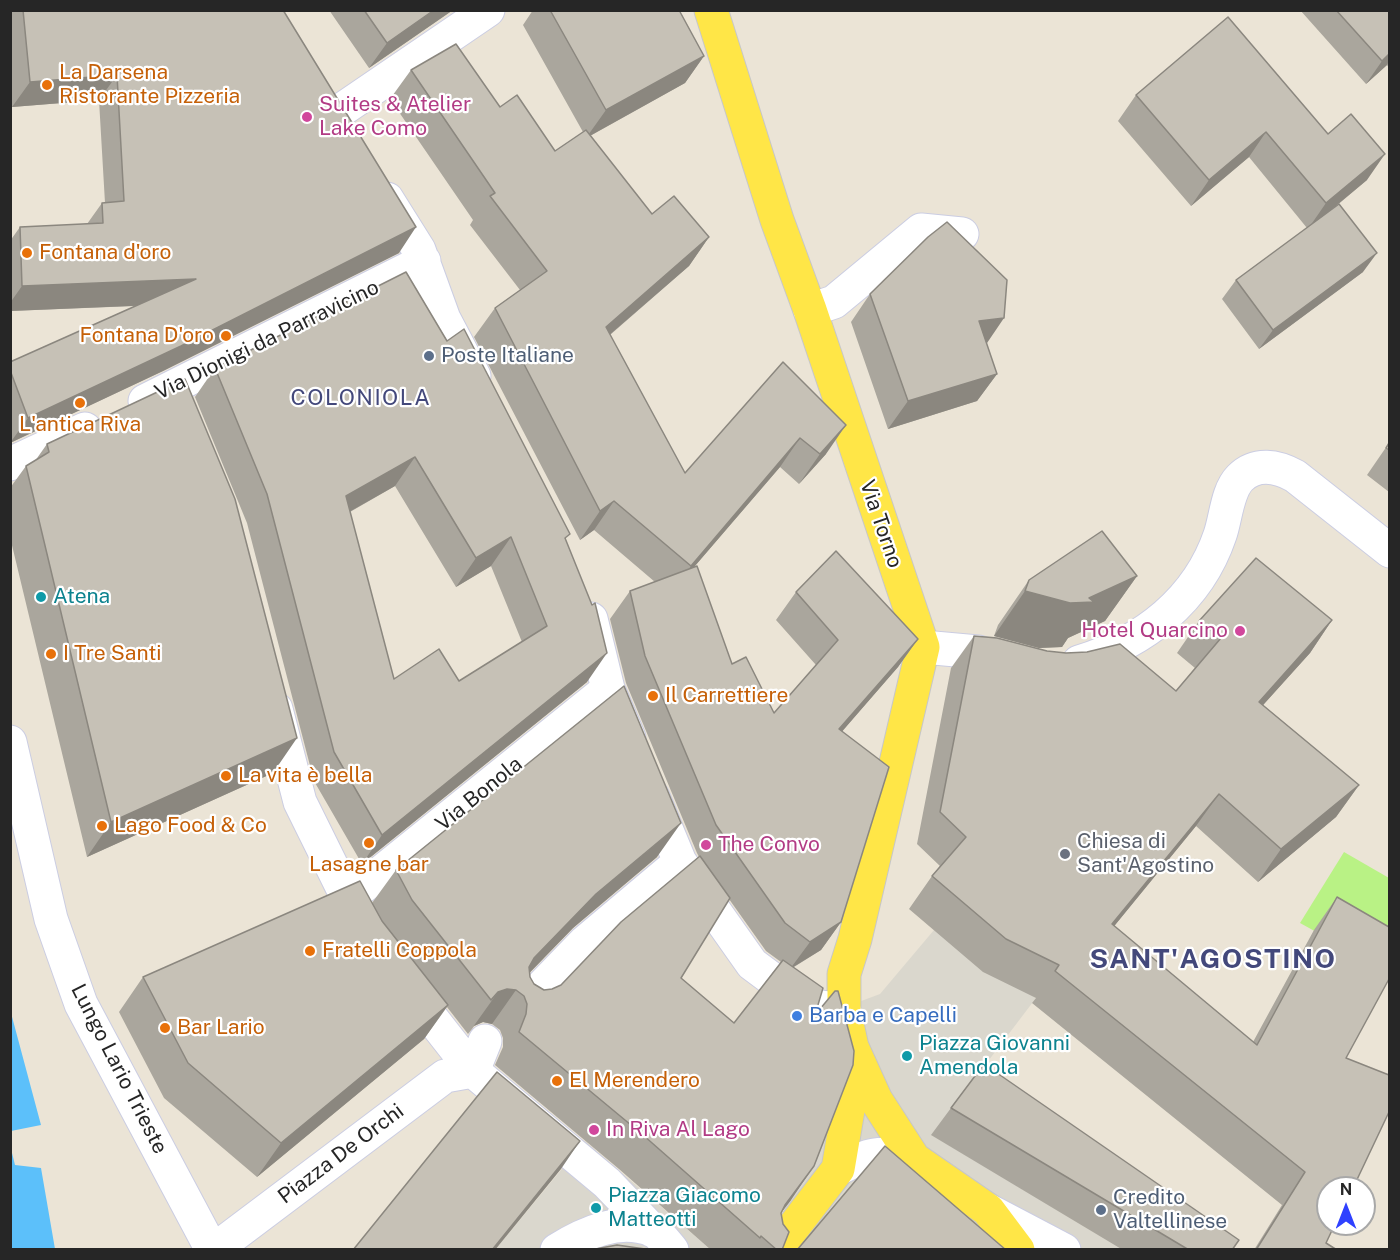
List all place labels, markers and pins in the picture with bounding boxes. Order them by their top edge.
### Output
place label: La Darsena Ristorante Pizzeria [59,60,240,110]
marker: La Darsena Ristorante Pizzeria [40,78,54,92]
place label: Suites & Atelier Lake Como [319,92,471,142]
marker: Suites & Atelier Lake Como [300,110,314,124]
place label: Fontana d'oro [39,240,171,266]
marker: Fontana d'oro [20,246,34,260]
place label: Fontana D'oro [80,323,214,349]
marker: Fontana D'oro [219,329,233,343]
place label: Poste Italiane [441,343,574,369]
marker: Poste Italiane [422,349,436,363]
marker: L'antica Riva [73,396,87,410]
place label: L'antica Riva [19,412,141,438]
place label: Atena [53,584,110,610]
marker: Atena [34,590,48,604]
place label: Hotel Quarcino [1081,618,1228,644]
marker: Hotel Quarcino [1233,624,1247,638]
place label: I Tre Santi [63,641,162,667]
marker: I Tre Santi [44,647,58,661]
place label: Il Carrettiere [665,683,788,709]
marker: Il Carrettiere [646,689,660,703]
place label: La vita è bella [238,763,372,789]
marker: La vita è bella [219,769,233,783]
place label: Lago Food & Co [114,813,267,839]
marker: Lago Food & Co [95,819,109,833]
place label: Chiesa di Sant'Agostino [1077,829,1214,879]
place label: The Convo [718,832,820,858]
marker: Lasagne bar [362,836,376,850]
marker: The Convo [699,838,713,852]
marker: Chiesa di Sant'Agostino [1058,847,1072,861]
place label: Lasagne bar [309,852,429,878]
place label: Fratelli Coppola [322,938,477,964]
marker: Fratelli Coppola [303,944,317,958]
place label: Barba e Capelli [809,1003,957,1029]
marker: Barba e Capelli [790,1009,804,1023]
place label: Bar Lario [177,1015,265,1041]
marker: Bar Lario [158,1021,172,1035]
place label: Piazza Giovanni Amendola [919,1031,1070,1081]
marker: Piazza Giovanni Amendola [900,1049,914,1063]
place label: El Merendero [569,1068,700,1094]
marker: El Merendero [550,1074,564,1088]
place label: In Riva Al Lago [606,1117,750,1143]
marker: In Riva Al Lago [587,1123,601,1137]
place label: Piazza Giacomo Matteotti [608,1183,761,1233]
place label: Credito Valtellinese [1113,1185,1227,1235]
marker: Piazza Giacomo Matteotti [589,1201,603,1215]
marker: Credito Valtellinese [1094,1203,1108,1217]

